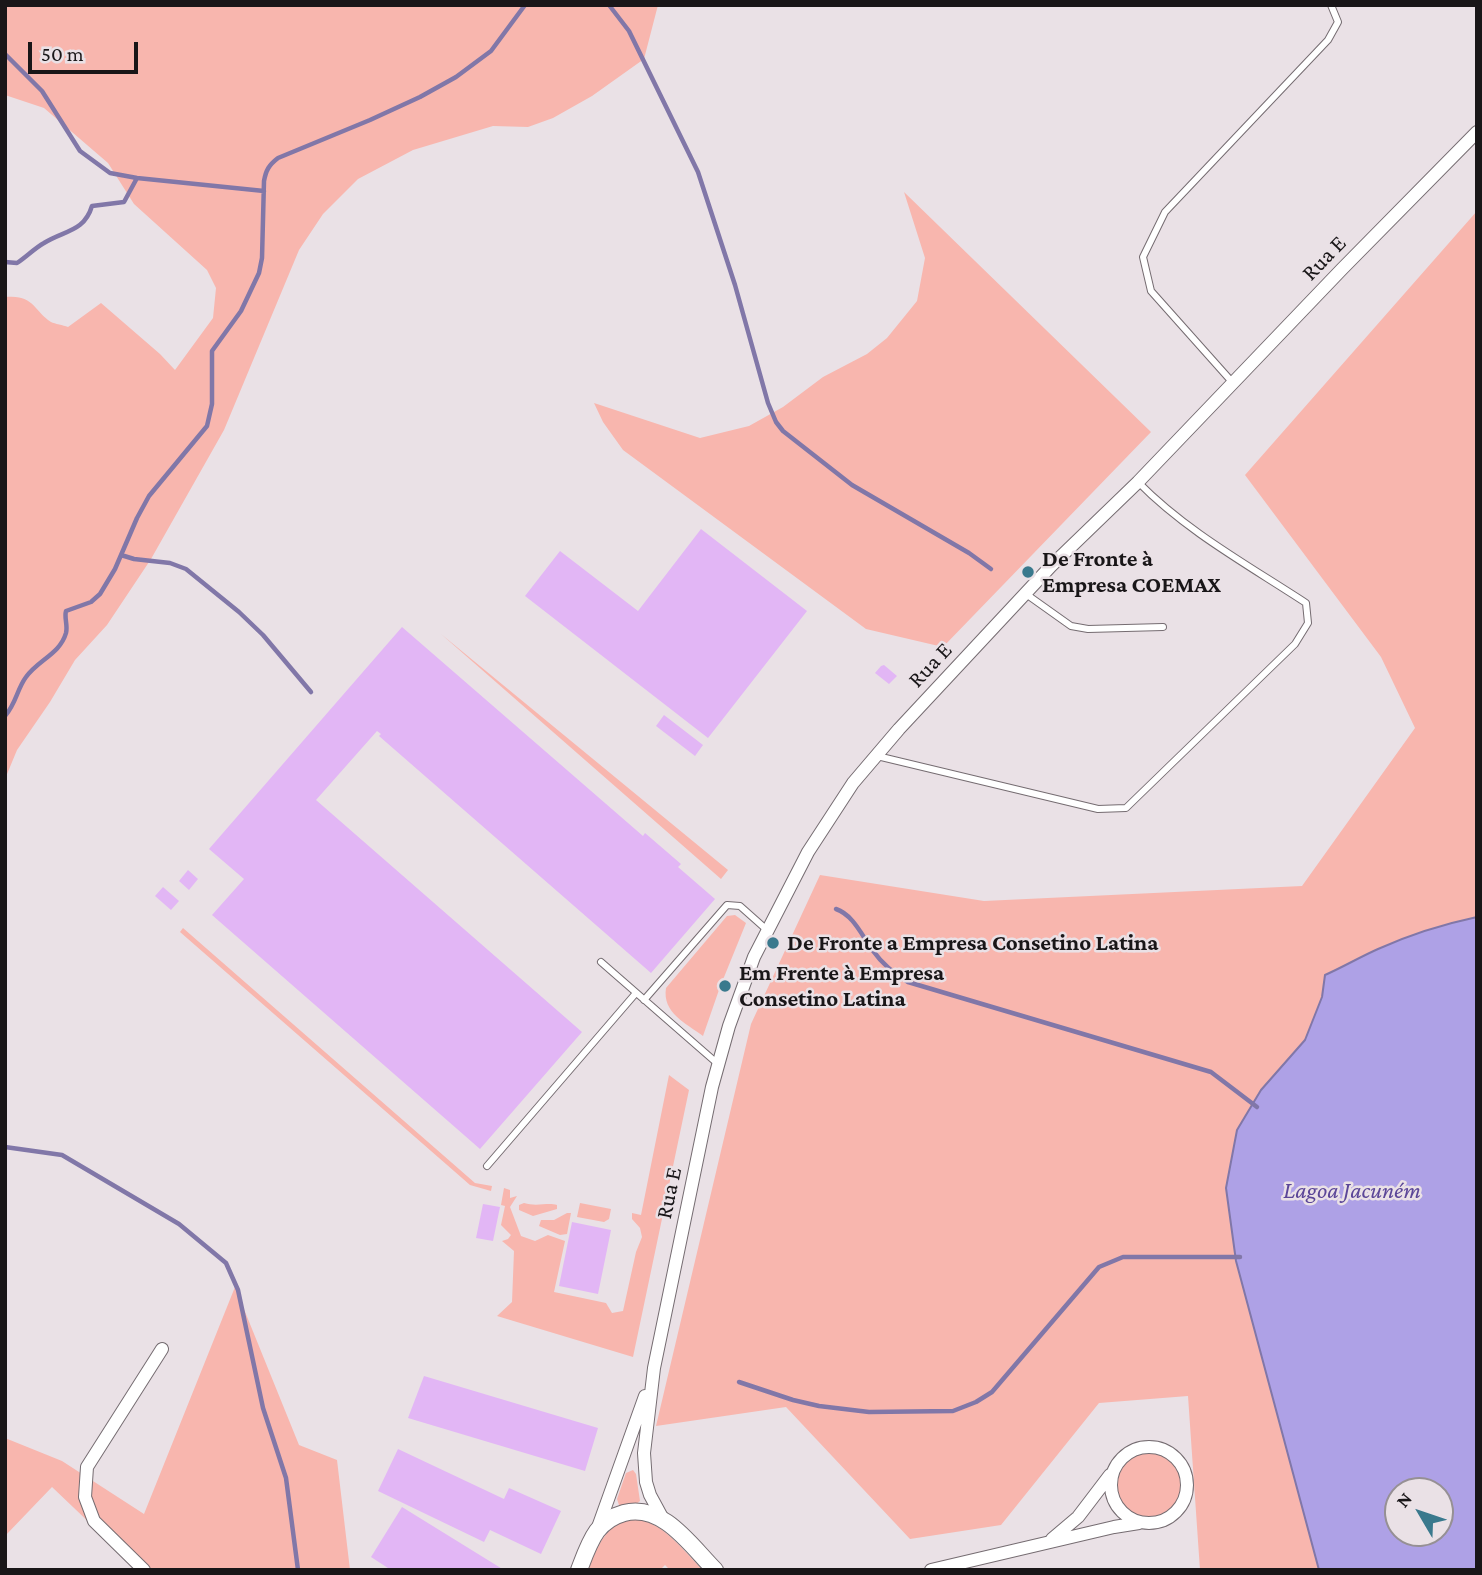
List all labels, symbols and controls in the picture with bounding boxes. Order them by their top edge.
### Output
scale bar [32,28,142,72]
text: 50 m [41,42,84,66]
street label: Rua E [1296,230,1352,286]
place label: De Fronte à Empresa COEMAX [1042,545,1221,599]
marker: De Fronte à Empresa COEMAX [1020,564,1036,580]
street label: Rua E [902,637,958,693]
place label: De Fronte a Empresa Consetino Latina [787,929,1159,957]
marker: De Fronte a Empresa Consetino Latina [765,935,781,951]
place label: Em Frente à Empresa Consetino Latina [739,959,944,1013]
marker: Em Frente à Empresa Consetino Latina [717,978,733,994]
street label: Rua E [650,1165,688,1221]
water label: Lagoa Jacuném [1283,1177,1421,1205]
north arrow [1384,1477,1454,1547]
text: N [1392,1488,1416,1511]

